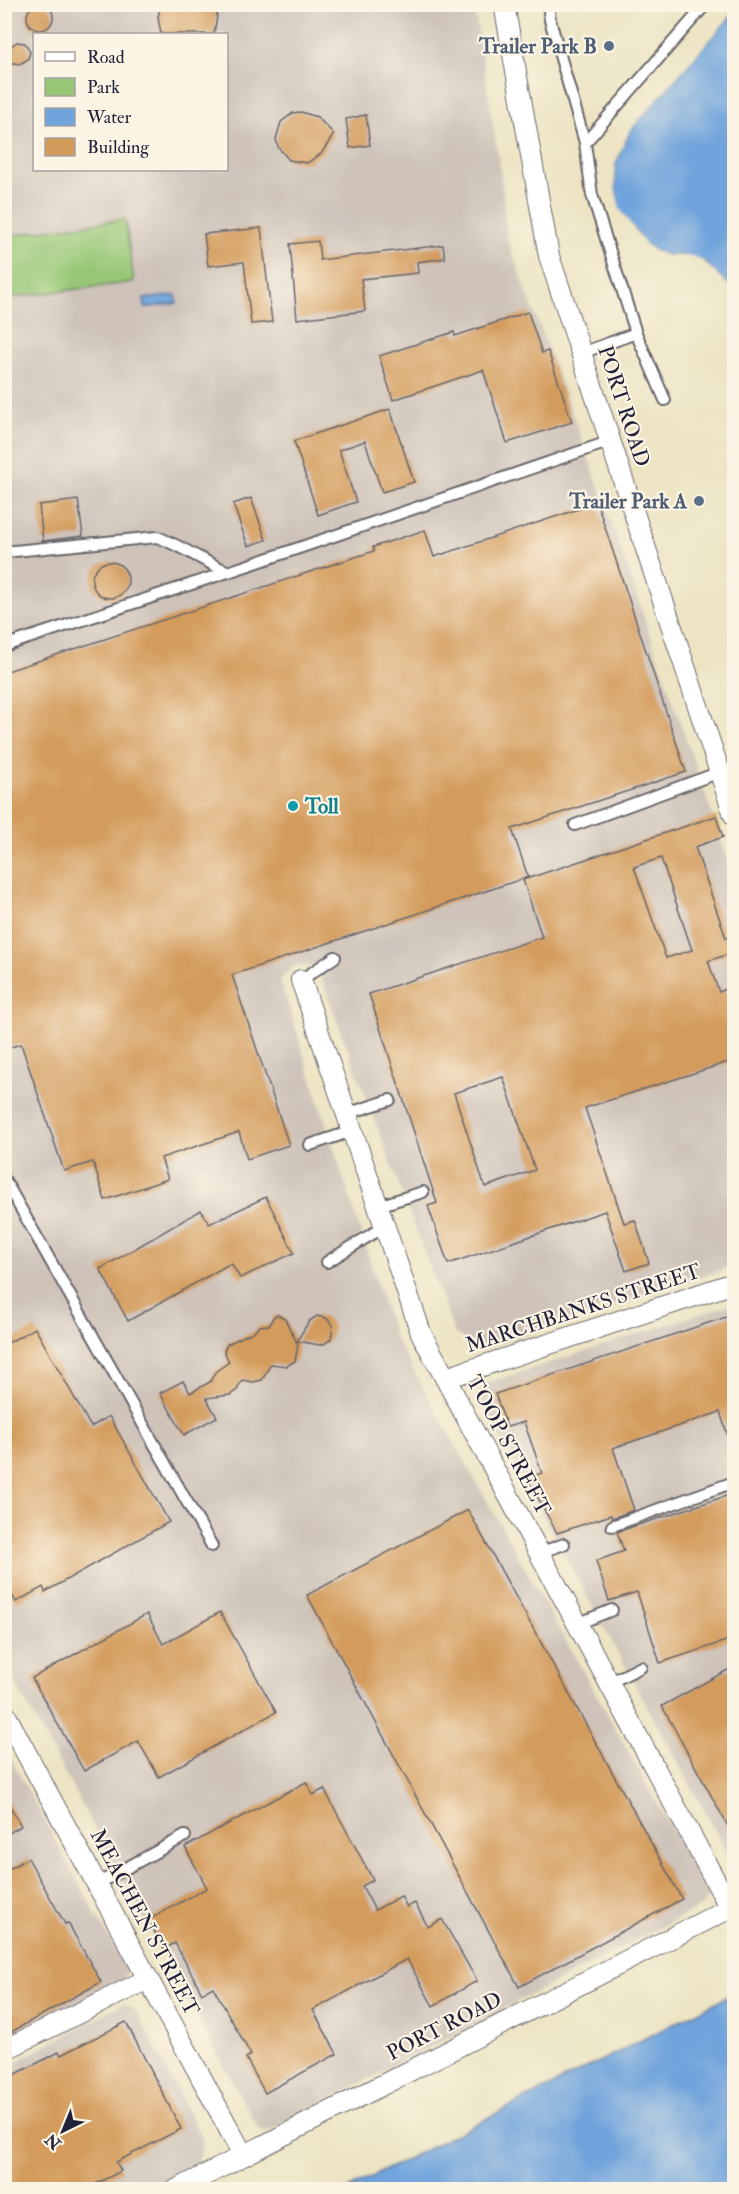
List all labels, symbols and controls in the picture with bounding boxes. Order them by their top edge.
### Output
legend [33,33,228,171]
place label: Trailer Park B [478,33,597,60]
marker: Trailer Park B [602,39,616,53]
text: Road [87,46,125,69]
text: Park [87,76,120,99]
text: Water [86,106,131,129]
text: Building [87,136,150,159]
street label: PORT ROAD [591,342,656,470]
place label: Trailer Park A [568,488,688,515]
marker: Trailer Park A [692,494,706,508]
place label: Toll [304,793,339,820]
marker: Toll [286,799,300,813]
street label: MARCHBANKS STREET [462,1258,704,1359]
street label: TOOP STREET [460,1371,557,1520]
street label: MEACHEN STREET [84,1824,205,2021]
street label: PORT ROAD [382,1986,506,2067]
north arrow [33,2101,93,2161]
text: N [41,2129,66,2154]

